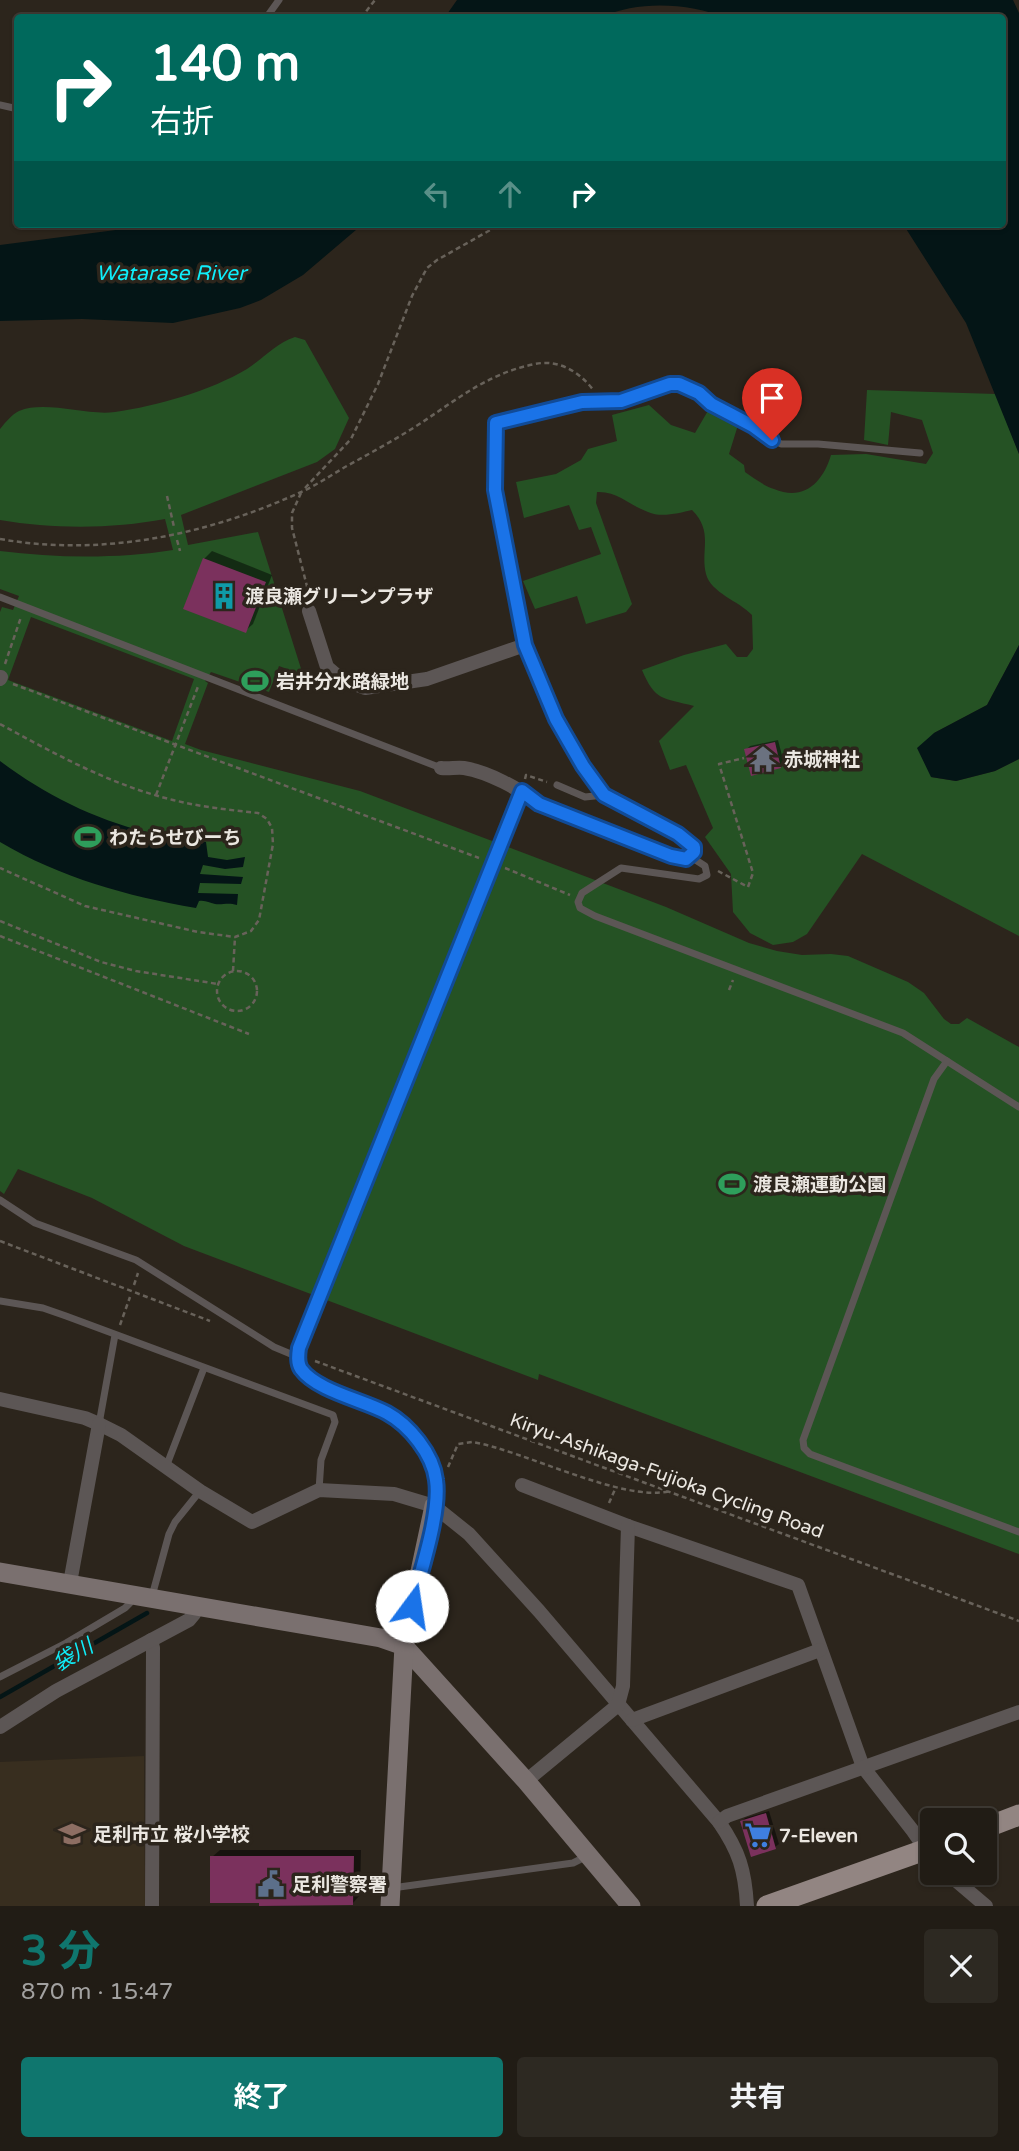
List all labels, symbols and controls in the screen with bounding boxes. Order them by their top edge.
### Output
text: 140 m [150,35,300,94]
icon: right [35,42,126,133]
text: 右折 [150,103,214,141]
icon: left [418,175,456,213]
icon: ahead [491,175,529,213]
icon: right [564,175,602,213]
water label: Watarase River [96,261,249,286]
pin [742,368,802,440]
icon: arrive [753,379,791,417]
building icon: 渡良瀬グリーンプラザ [209,581,239,611]
place label: 渡良瀬グリーンプラザ [245,586,433,608]
sports icon: 岩井分水路緑地 [240,666,270,696]
place label: 岩井分水路緑地 [276,671,409,693]
temple icon: 赤城神社 [748,744,778,774]
place label: 赤城神社 [784,749,860,771]
sports icon: わたらせびーち [73,822,103,852]
place label: わたらせびーち [109,827,242,849]
sports icon: 渡良瀬運動公園 [717,1169,747,1199]
place label: 渡良瀬運動公園 [753,1174,886,1196]
street label: Kiryu-Ashikaga-Fujioka Cycling Road [507,1409,827,1543]
position arrow [375,1569,449,1643]
water label: 袋川 [49,1633,99,1677]
map controls [920,1808,997,1885]
button: search [920,1808,997,1885]
school or university icon: 足利市立 桜小学校 [57,1819,87,1849]
supermarket icon: 7-Eleven [743,1820,773,1850]
place label: 足利市立 桜小学校 [93,1824,250,1846]
place label: 7-Eleven [779,1825,858,1847]
public building icon: 足利警察署 [256,1869,286,1899]
place label: 足利警察署 [292,1874,387,1896]
text: 3 分 [21,1926,100,1977]
button: close [924,1929,998,2003]
text: 870 m · 15:47 [21,1978,173,2006]
button: 終了 [21,2057,503,2137]
button: 共有 [517,2057,998,2137]

